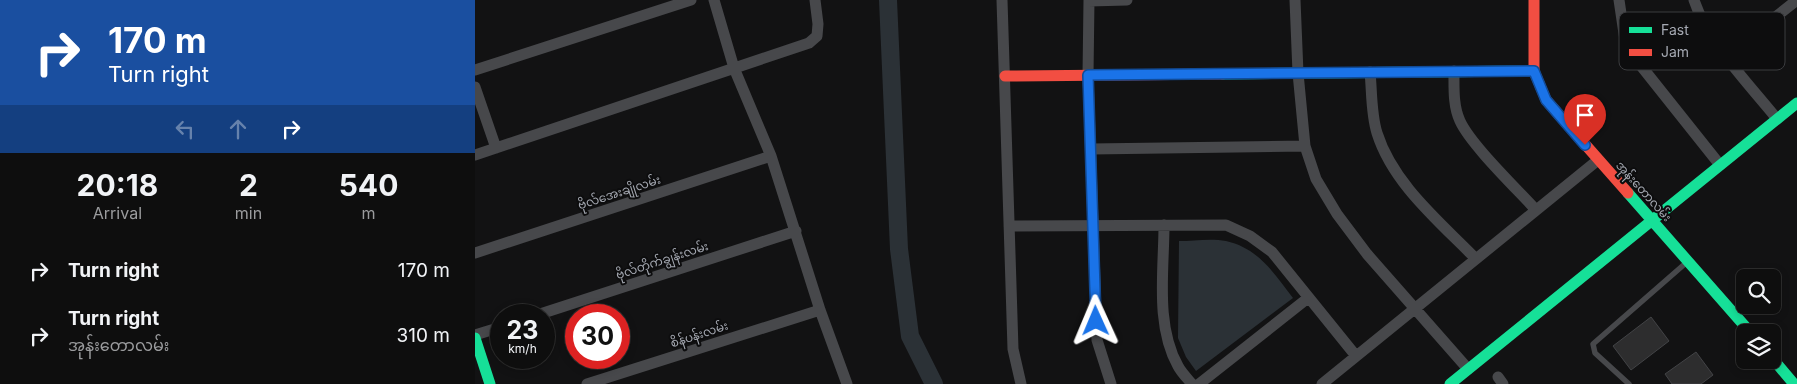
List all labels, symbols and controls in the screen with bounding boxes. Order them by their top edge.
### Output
legend [1619,12,1785,70]
text: 170 m [108,19,207,61]
icon: right [25,20,90,85]
text: Fast [1661,21,1689,38]
text: Jam [1661,43,1689,60]
text: Turn right [108,61,209,87]
pin [1564,94,1606,145]
icon: arrive [1571,101,1599,129]
icon: left [171,115,199,143]
icon: ahead [224,115,252,143]
icon: right [277,115,305,143]
street label: အုန်းတောလမ်း [1611,157,1676,226]
text: 20:18 [77,167,158,203]
text: 2 [239,167,258,203]
text: 540 [339,167,398,203]
street label: ဗိုလ်အေးချိုလမ်း [575,171,663,215]
text: Arrival [93,203,142,223]
text: min [235,203,262,223]
text: m [362,203,376,223]
street label: ဗိုလ်တိုက်ချွန်းလမ်း [613,237,711,286]
icon: right [25,257,53,285]
text: Turn right [68,259,159,282]
text: 170 m [398,259,450,282]
map controls [1736,269,1781,369]
button: search [1736,269,1781,314]
position arrow [1069,294,1121,346]
speed limit sign: 30 [565,304,630,369]
text: Turn right [68,307,159,330]
text: 23 [507,315,538,345]
street label: စိန်ပန်းလမ်း [668,317,731,353]
icon: right [25,322,53,350]
text: 310 m [397,324,450,347]
button: layers [1736,324,1781,369]
text: အုန်းတောလမ်း [68,335,169,355]
text: km/h [508,341,537,356]

